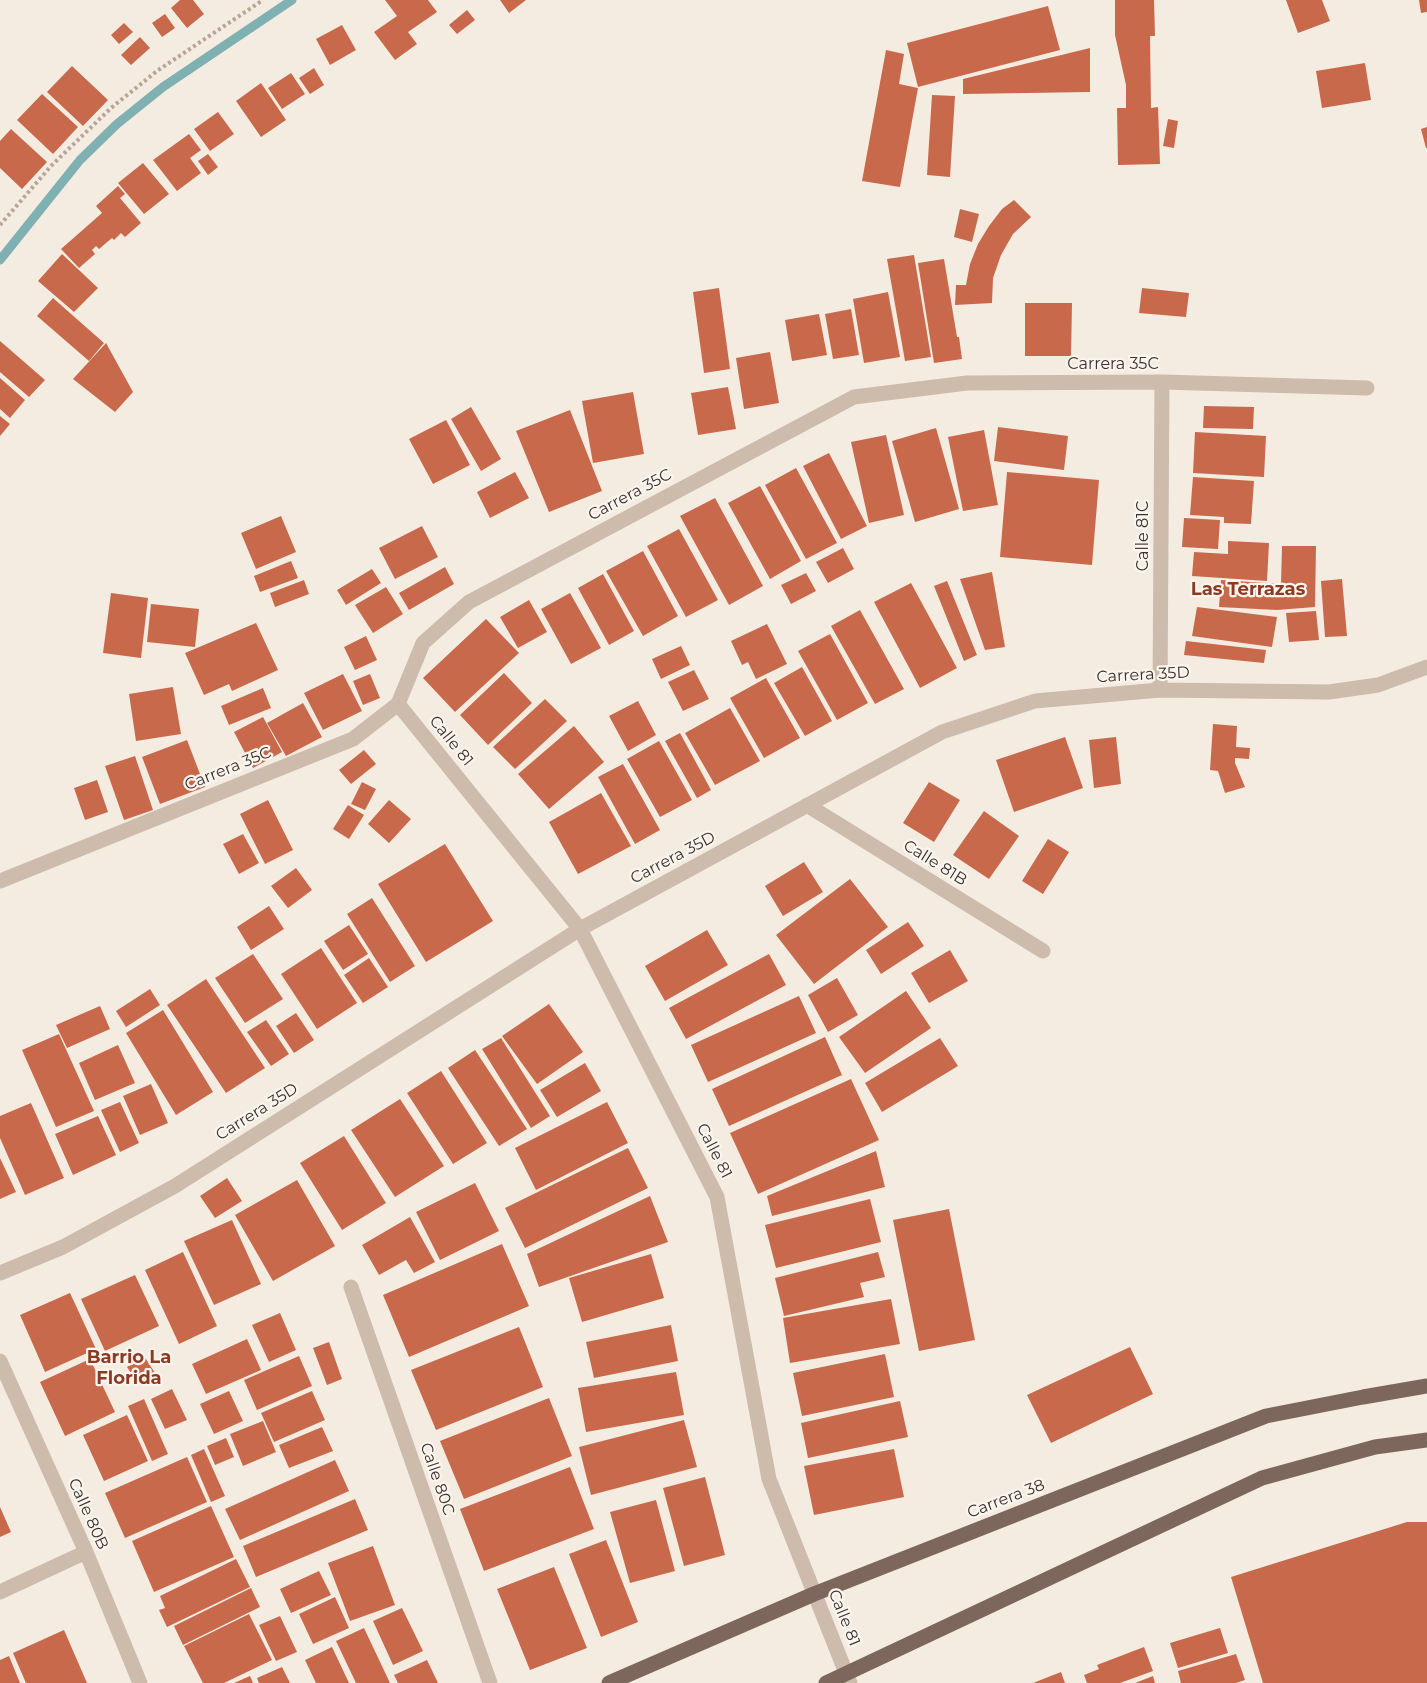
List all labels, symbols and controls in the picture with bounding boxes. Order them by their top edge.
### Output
street label: Carrera 35C [1067,354,1159,374]
street label: Carrera 35C [585,465,675,525]
street label: Calle 81C [1133,501,1153,571]
district label: Las Terrazas [1191,579,1305,601]
street label: Carrera 35D [1096,663,1190,687]
street label: Calle 81 [425,712,477,770]
street label: Carrera 35C [182,743,274,795]
street label: Carrera 35D [627,828,719,888]
street label: Calle 81B [900,836,970,890]
street label: Carrera 35D [212,1079,302,1145]
street label: Calle 81 [692,1120,736,1182]
district label: Barrio La Florida [87,1347,171,1390]
street label: Calle 80C [416,1440,458,1518]
street label: Calle 80B [64,1475,112,1553]
street label: Carrera 38 [965,1475,1047,1523]
street label: Calle 81 [824,1587,864,1649]

